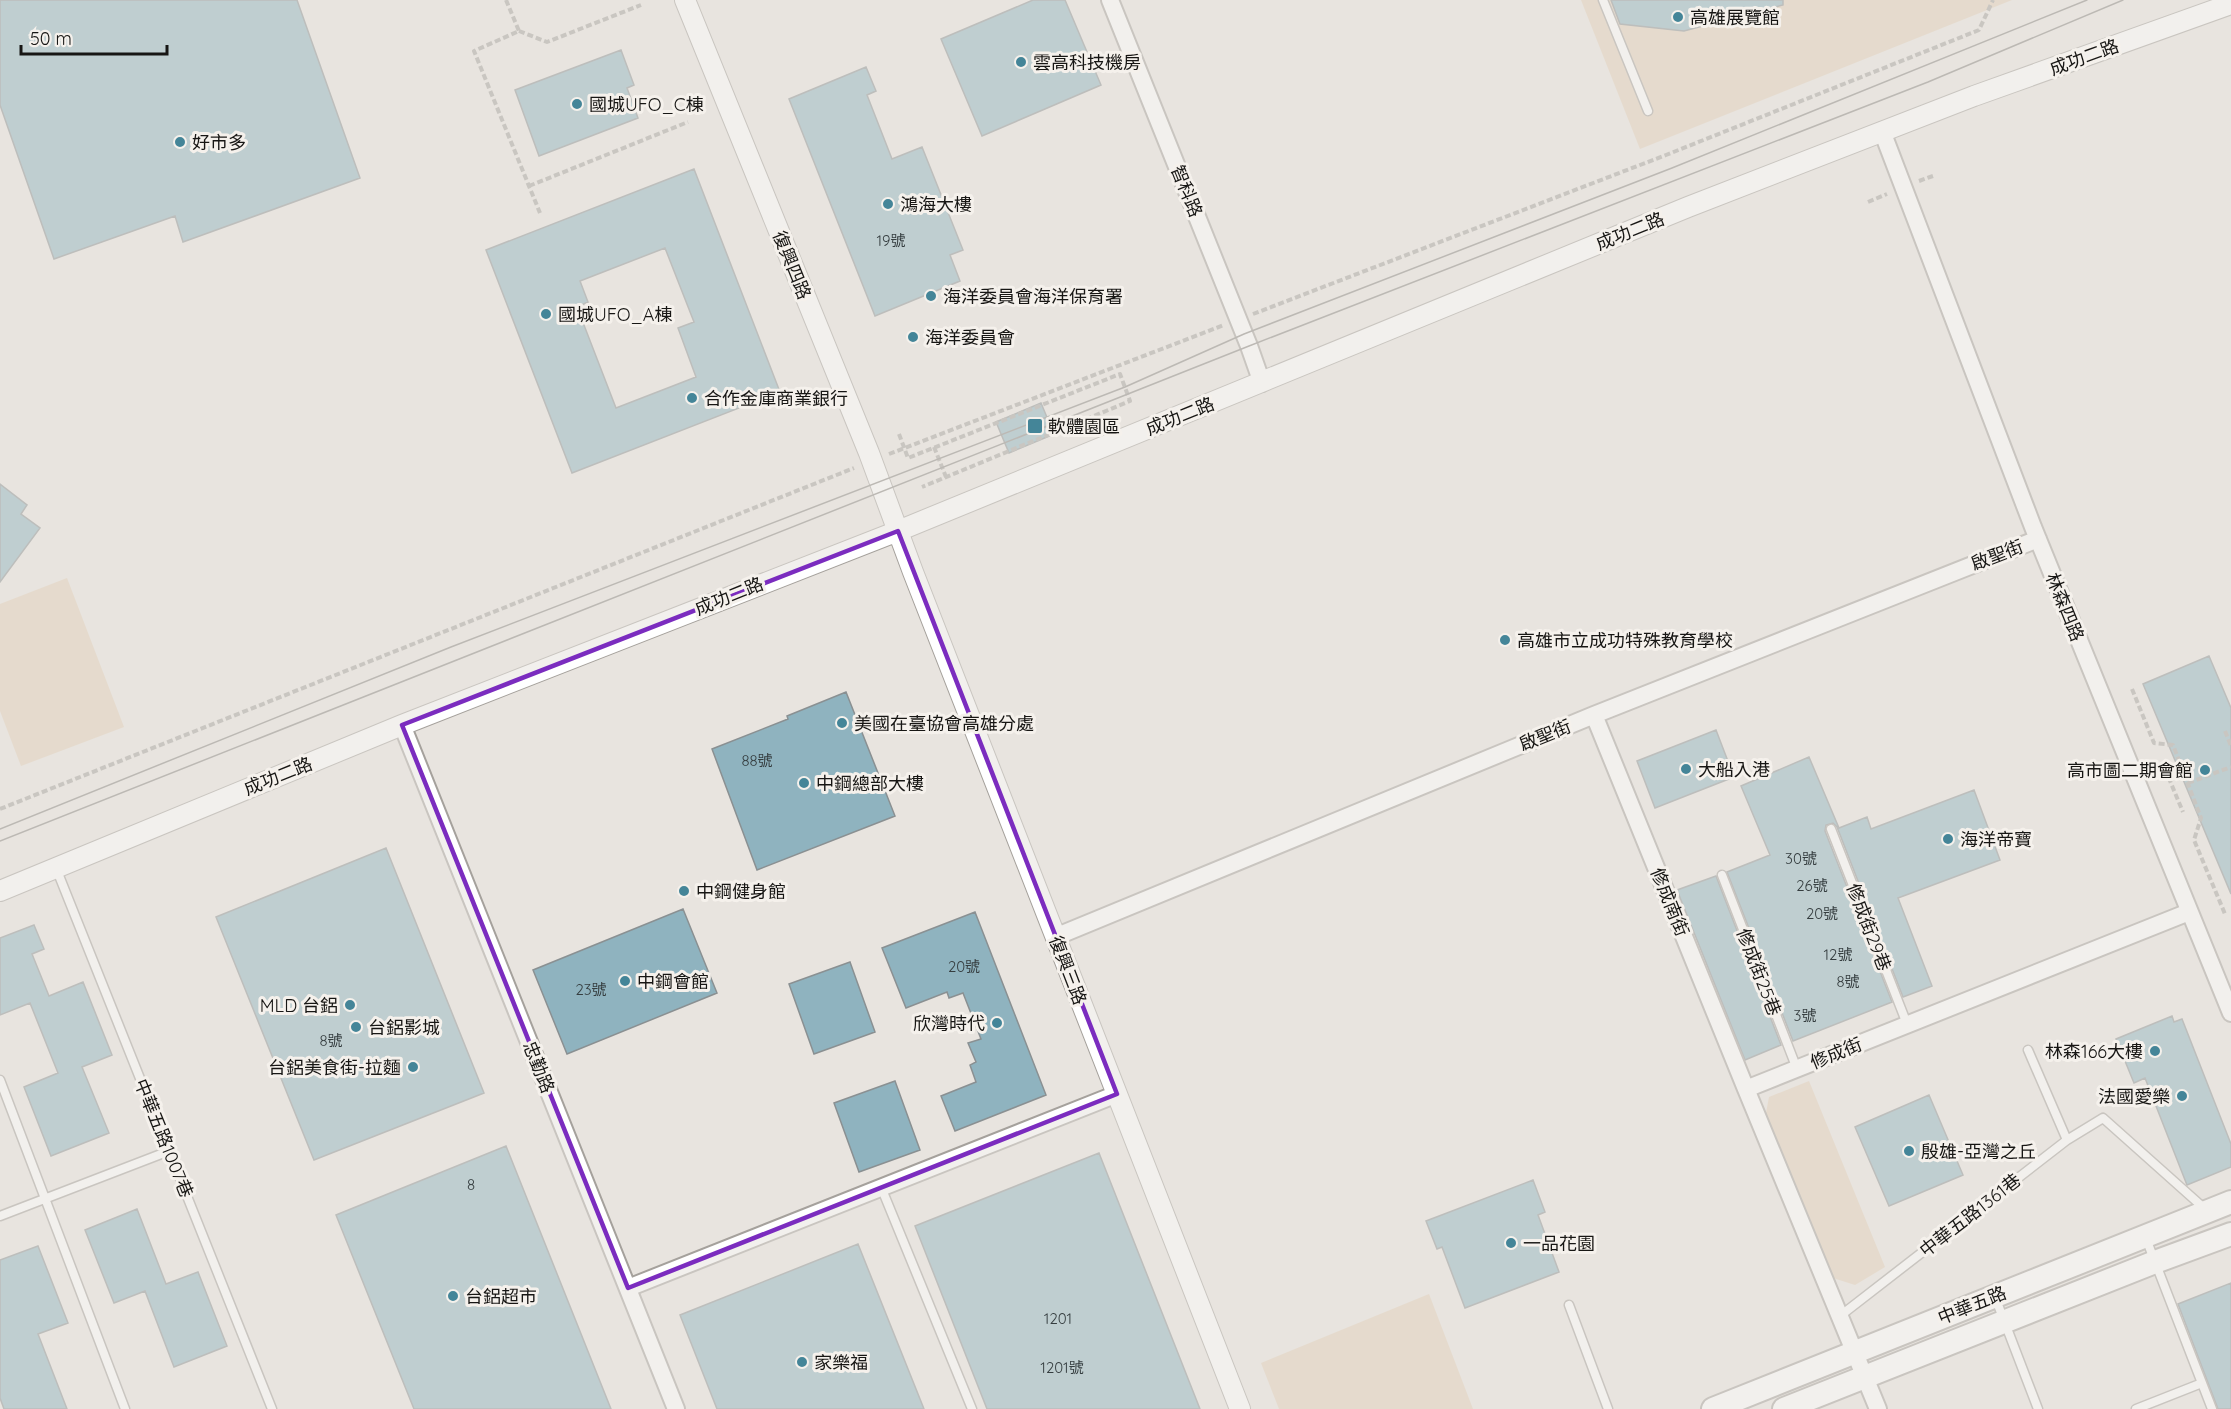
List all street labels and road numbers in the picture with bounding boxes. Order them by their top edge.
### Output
street label: 成功二路 [2046,34,2122,80]
street label: 智科路 [1166,162,1208,220]
street label: 成功二路 [1592,207,1668,255]
street label: 復興四路 [768,227,816,303]
street label: 成功二路 [1142,392,1218,440]
street label: 啟聖街 [1968,535,2026,575]
street label: 林森四路 [2041,569,2089,645]
street label: 成功二路 [691,572,767,620]
street label: 啟聖街 [1516,714,1574,756]
street label: 成功二路 [240,752,316,800]
street label: 修成南街 [1646,864,1694,940]
street label: 修成街29巷 [1842,880,1896,974]
street label: 修成街25巷 [1732,925,1786,1019]
street label: 復興三路 [1044,932,1092,1008]
street label: 修成街 [1807,1032,1865,1074]
street label: 忠勤路 [518,1038,560,1096]
street label: 中華五路1007巷 [130,1075,198,1201]
street label: 中華五路1361巷 [1915,1168,2025,1262]
street label: 中華五路 [1934,1281,2010,1329]

